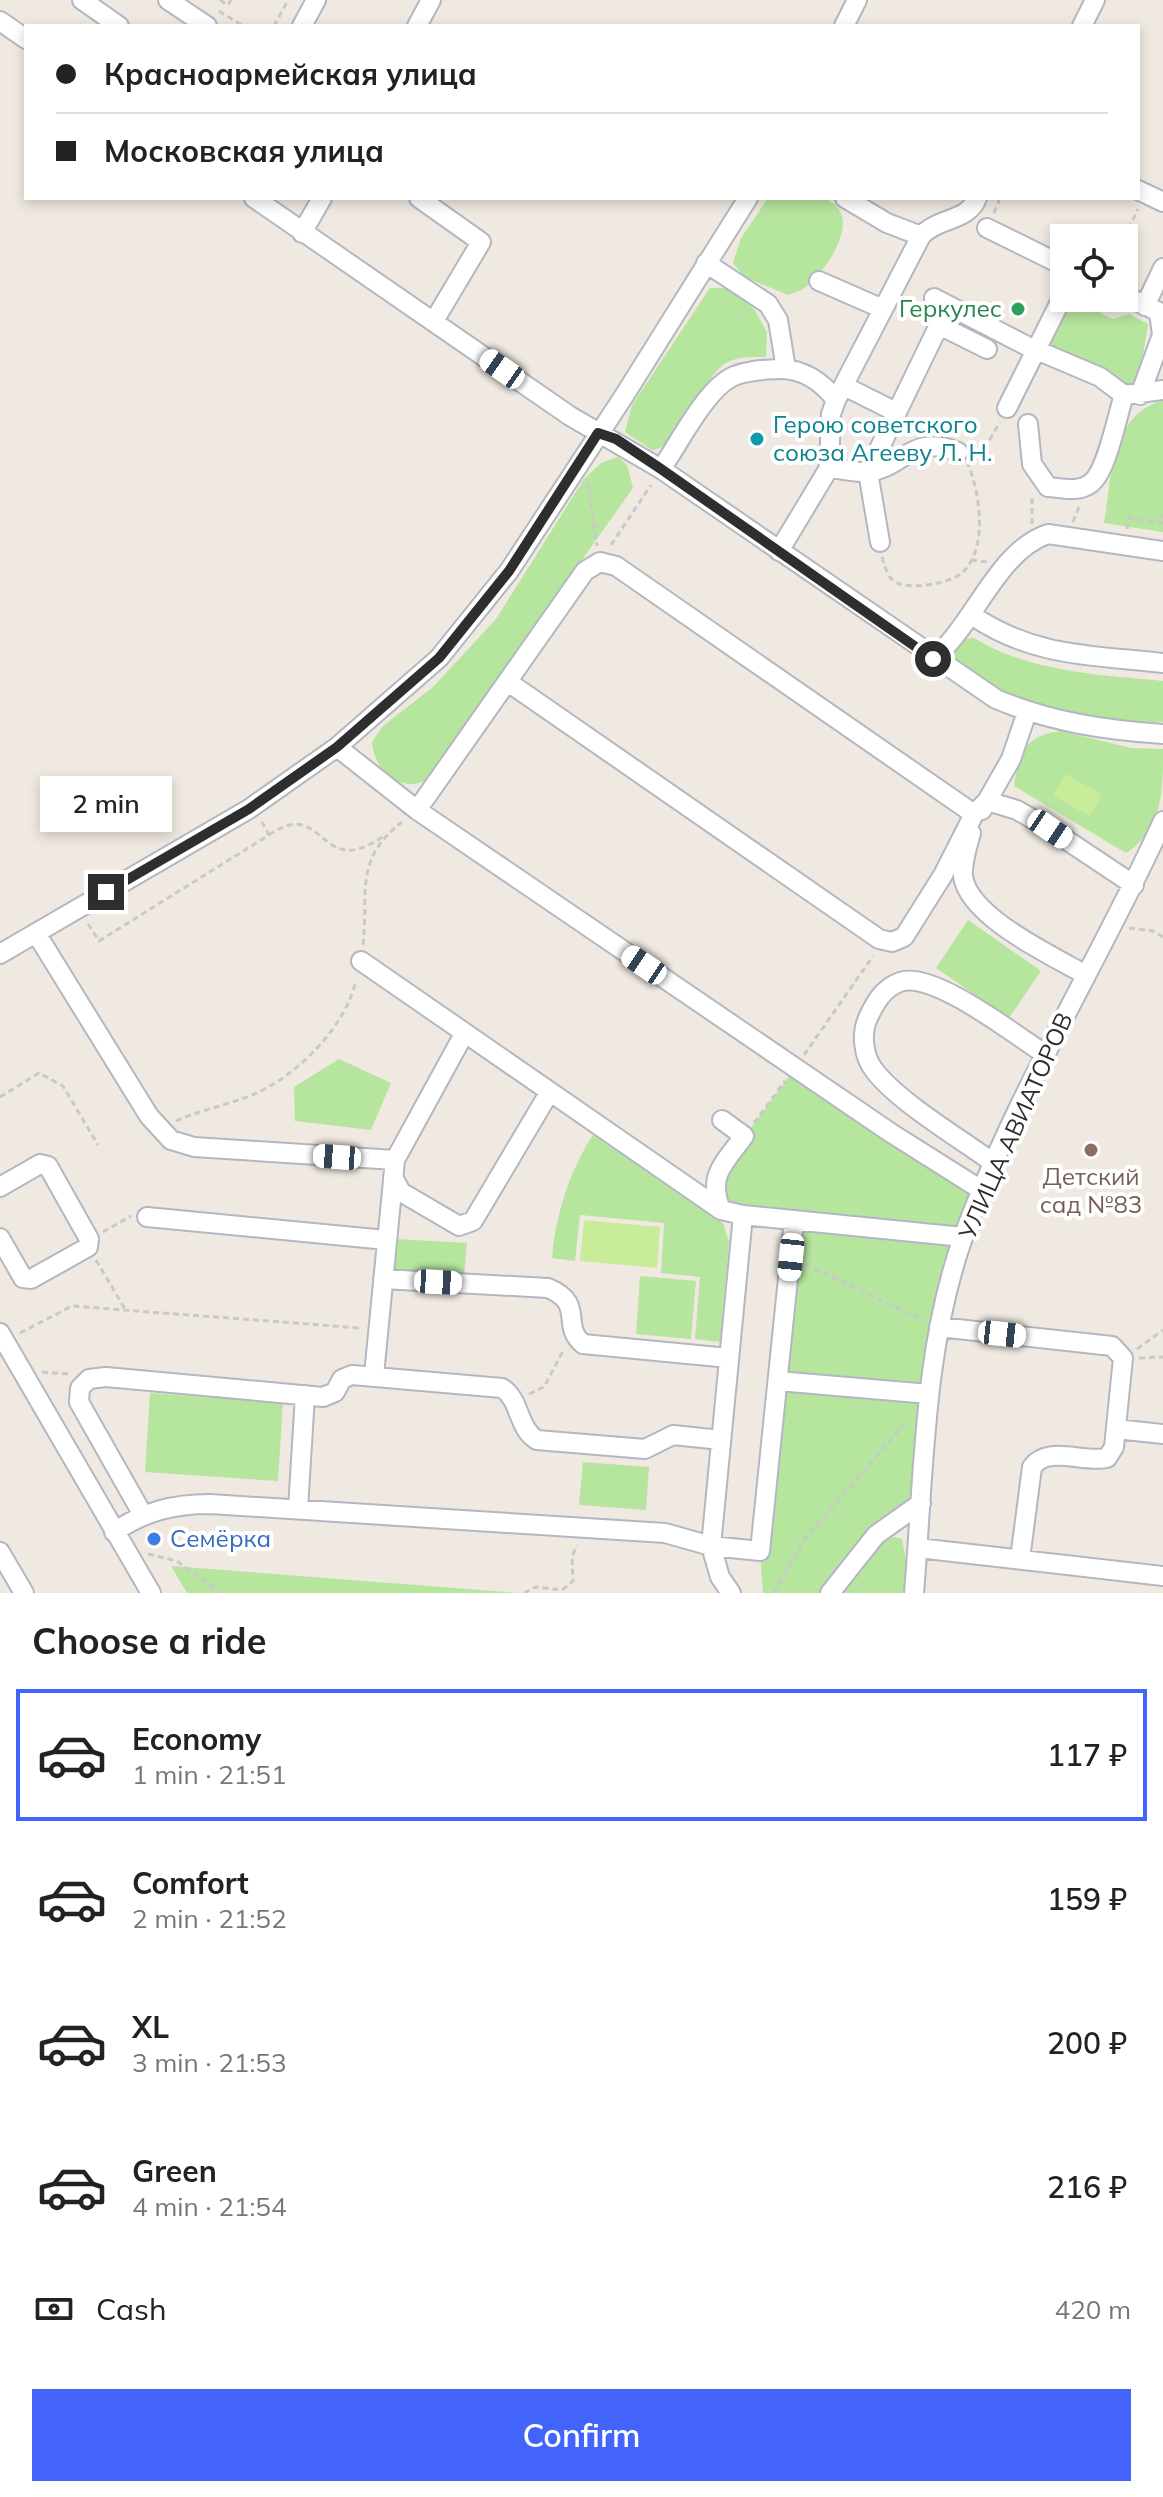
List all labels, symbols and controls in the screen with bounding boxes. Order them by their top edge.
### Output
text: Красноармейская улица [104,55,477,93]
text: Московская улица [104,132,384,170]
map controls [1050,224,1138,312]
button: locate [1050,224,1138,312]
place label: Геркулес [899,293,1002,323]
marker: Геркулес [1009,300,1027,318]
car [475,345,529,393]
place label: Герою советского союза Агееву Л. Н. [773,409,992,467]
marker: Герою советского союза Агееву Л. Н. [748,430,766,448]
route start [915,641,951,677]
callout: 2 min [40,776,172,832]
text: 2 min [72,787,140,820]
car [1023,806,1077,852]
route end [88,874,124,910]
car [617,942,671,988]
street label: УЛИЦА АВИАТОРОВ [951,1008,1079,1245]
marker: Детский сад №83 [1082,1141,1100,1159]
car [312,1143,362,1171]
place label: Детский сад №83 [1040,1161,1142,1219]
car [777,1232,805,1282]
car [413,1269,463,1295]
car [977,1320,1027,1348]
place label: Семёрка [170,1523,271,1553]
marker: Семёрка [145,1530,163,1548]
text: Choose a ride [32,1618,266,1663]
icon: car [36,1719,108,1791]
text: Economy [132,1720,261,1758]
text: 117 ₽ [1047,1736,1127,1774]
text: 1 min · 21:51 [132,1758,287,1791]
icon: car [36,1863,108,1935]
text: Comfort [132,1864,249,1902]
text: 159 ₽ [1047,1880,1127,1918]
text: 2 min · 21:52 [132,1902,287,1935]
icon: car [36,2007,108,2079]
text: XL [132,2008,169,2046]
text: 200 ₽ [1047,2024,1127,2062]
text: 3 min · 21:53 [132,2046,287,2079]
icon: car [36,2151,108,2223]
text: Green [132,2152,217,2190]
text: 216 ₽ [1047,2168,1127,2206]
text: 4 min · 21:54 [132,2190,287,2223]
icon: cash [32,2287,76,2331]
text: Cash [96,2290,167,2328]
text: 420 m [1055,2293,1131,2326]
button: Confirm [32,2389,1131,2481]

